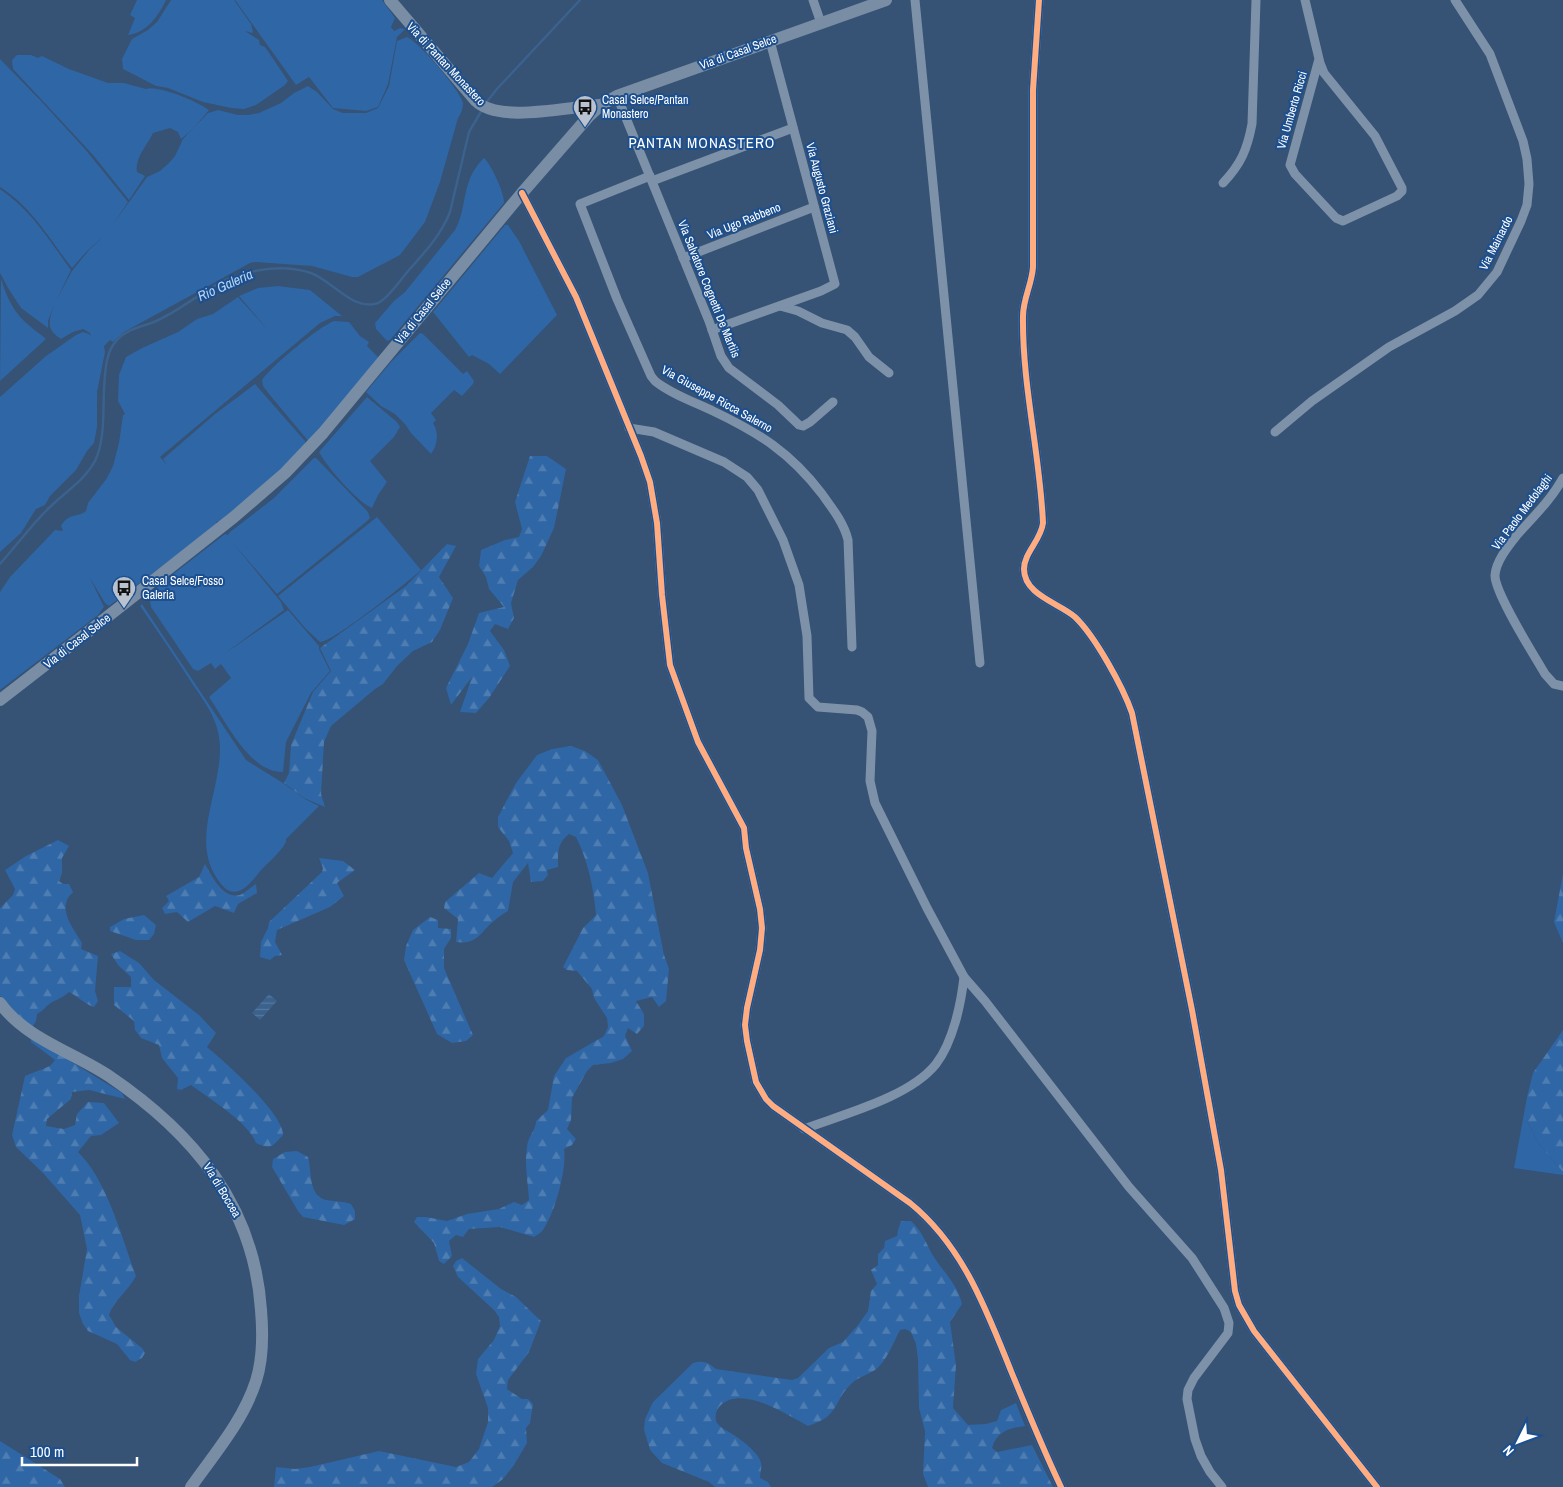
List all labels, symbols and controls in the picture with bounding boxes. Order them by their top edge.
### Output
street label: Via di Pantan Monastero [403,19,489,109]
street label: Via di Casal Selce [697,31,779,73]
street label: Via Umberto Ricci [1273,69,1311,151]
place label: Casal Selce/Pantan Monastero [602,92,688,122]
bus stop icon: Casal Selce/Pantan Monastero [572,94,598,128]
district label: PANTAN MONASTERO [629,132,775,153]
street label: Via Augusto Graziani [802,141,842,235]
street label: Via Ugo Rabbeno [705,199,783,243]
street label: Via Mainardo [1475,213,1517,273]
street label: Via Salvatore Cognetti De Martiis [674,218,744,360]
water label: Rio Galeria [195,265,255,305]
street label: Via di Casal Selce [391,275,455,347]
street label: Via Giuseppe Ricca Salerno [659,362,775,436]
street label: Via Paolo Medolaghi [1488,471,1556,553]
place label: Casal Selce/Fosso Galeria [142,573,224,603]
bus stop icon: Casal Selce/Fosso Galeria [111,575,137,609]
street label: Via di Casal Selce [40,610,114,672]
street label: Via di Boccea [199,1160,245,1221]
north arrow [1493,1417,1543,1467]
scale bar [22,1434,138,1466]
text: 100 m [30,1441,64,1462]
text: N [1499,1442,1518,1460]

